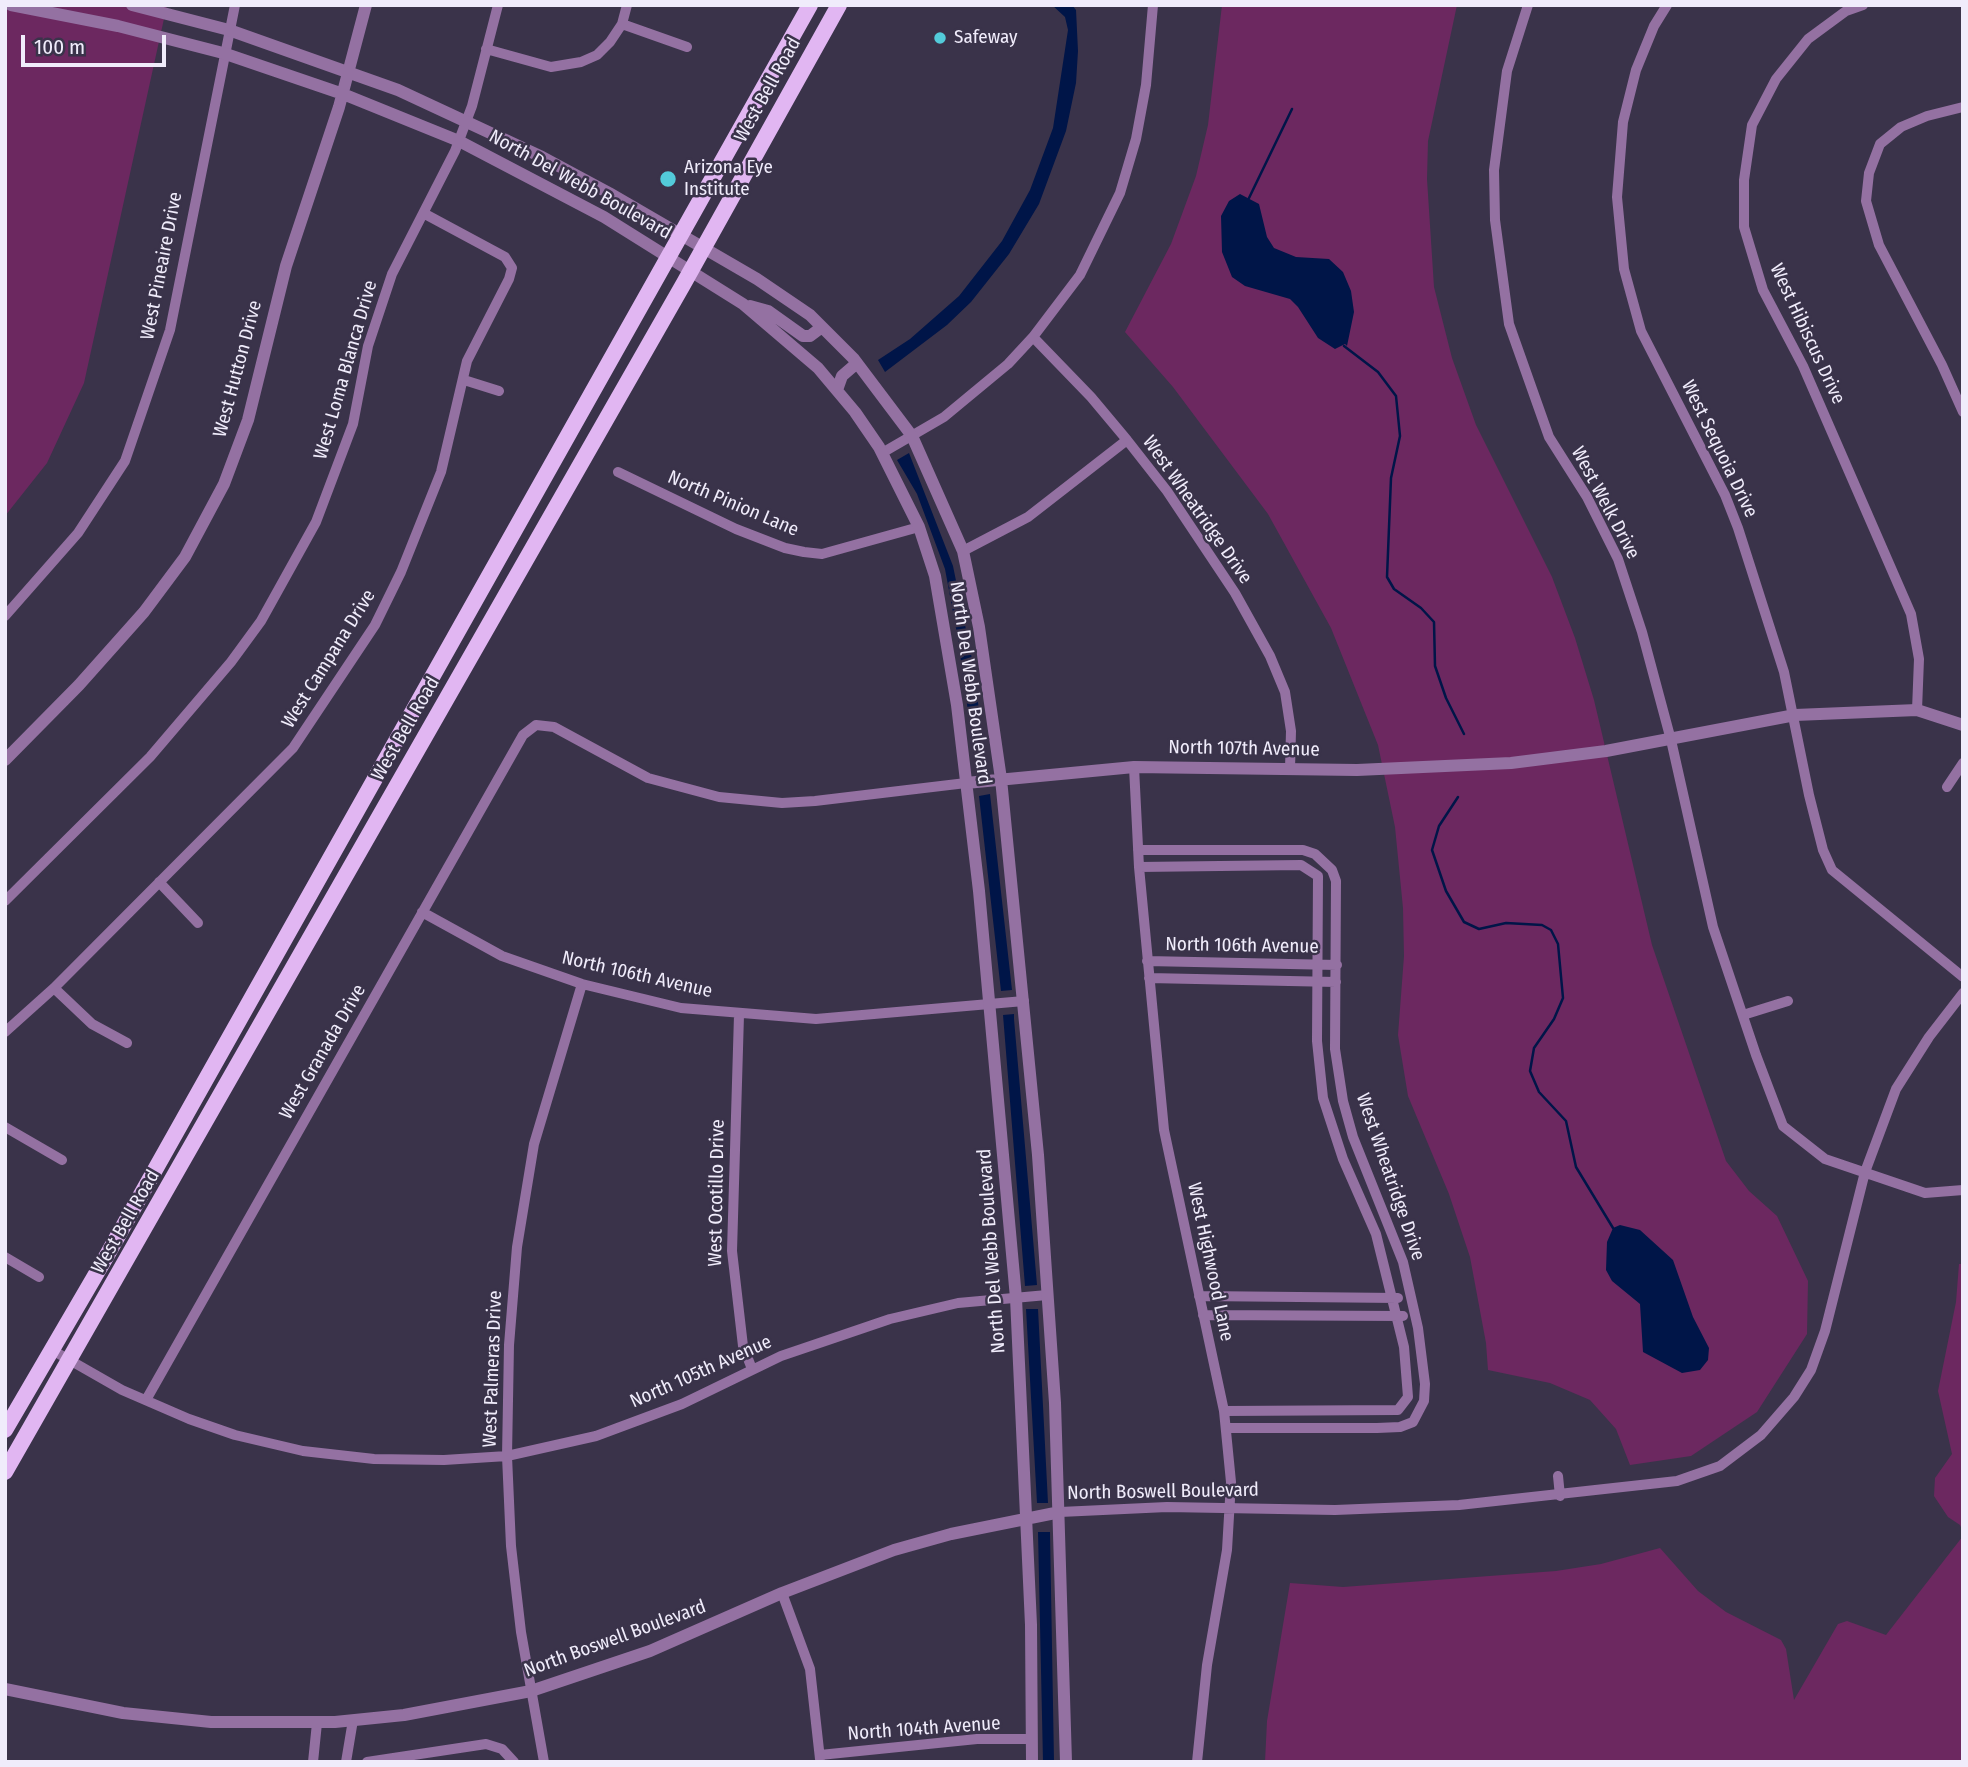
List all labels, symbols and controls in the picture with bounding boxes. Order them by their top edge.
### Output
scale bar [24,21,170,65]
place label: Safeway [954,27,1017,49]
marker: Safeway [932,30,948,46]
text: 100 m [34,34,85,60]
street label: West Bell Road [730,34,806,146]
street label: North Del Webb Boulevard [485,125,675,245]
place label: Arizona Eye Institute [684,157,773,201]
marker: Arizona Eye Institute [658,169,678,189]
street label: West Pineaire Drive [136,190,188,342]
street label: West Hibiscus Drive [1764,260,1850,408]
street label: West Loma Blanca Drive [310,278,382,462]
street label: West Hutton Drive [209,298,267,440]
street label: West Sequoia Drive [1676,377,1762,521]
street label: West Wheatridge Drive [1137,432,1257,588]
street label: West Welk Drive [1566,443,1644,563]
street label: North Pinion Lane [664,466,802,542]
street label: North Del Webb Boulevard [944,580,996,786]
street label: West Campana Drive [277,586,381,732]
street label: West Bell Road [367,673,445,785]
street label: North 107th Avenue [1168,736,1320,762]
street label: North 106th Avenue [1165,933,1319,959]
street label: North 106th Avenue [560,947,714,1003]
street label: West Granada Drive [275,980,371,1124]
street label: West Wheatridge Drive [1351,1090,1429,1264]
street label: West Ocotillo Drive [704,1119,730,1267]
street label: North Del Webb Boulevard [973,1148,1011,1354]
street label: West Bell Road [87,1166,165,1278]
street label: West Highwood Lane [1182,1181,1238,1343]
street label: West Palmeras Drive [479,1290,507,1448]
street label: North 105th Avenue [627,1331,775,1413]
street label: North Boswell Boulevard [1067,1479,1259,1505]
street label: North Boswell Boulevard [521,1595,709,1683]
street label: North 104th Avenue [847,1712,1001,1746]

